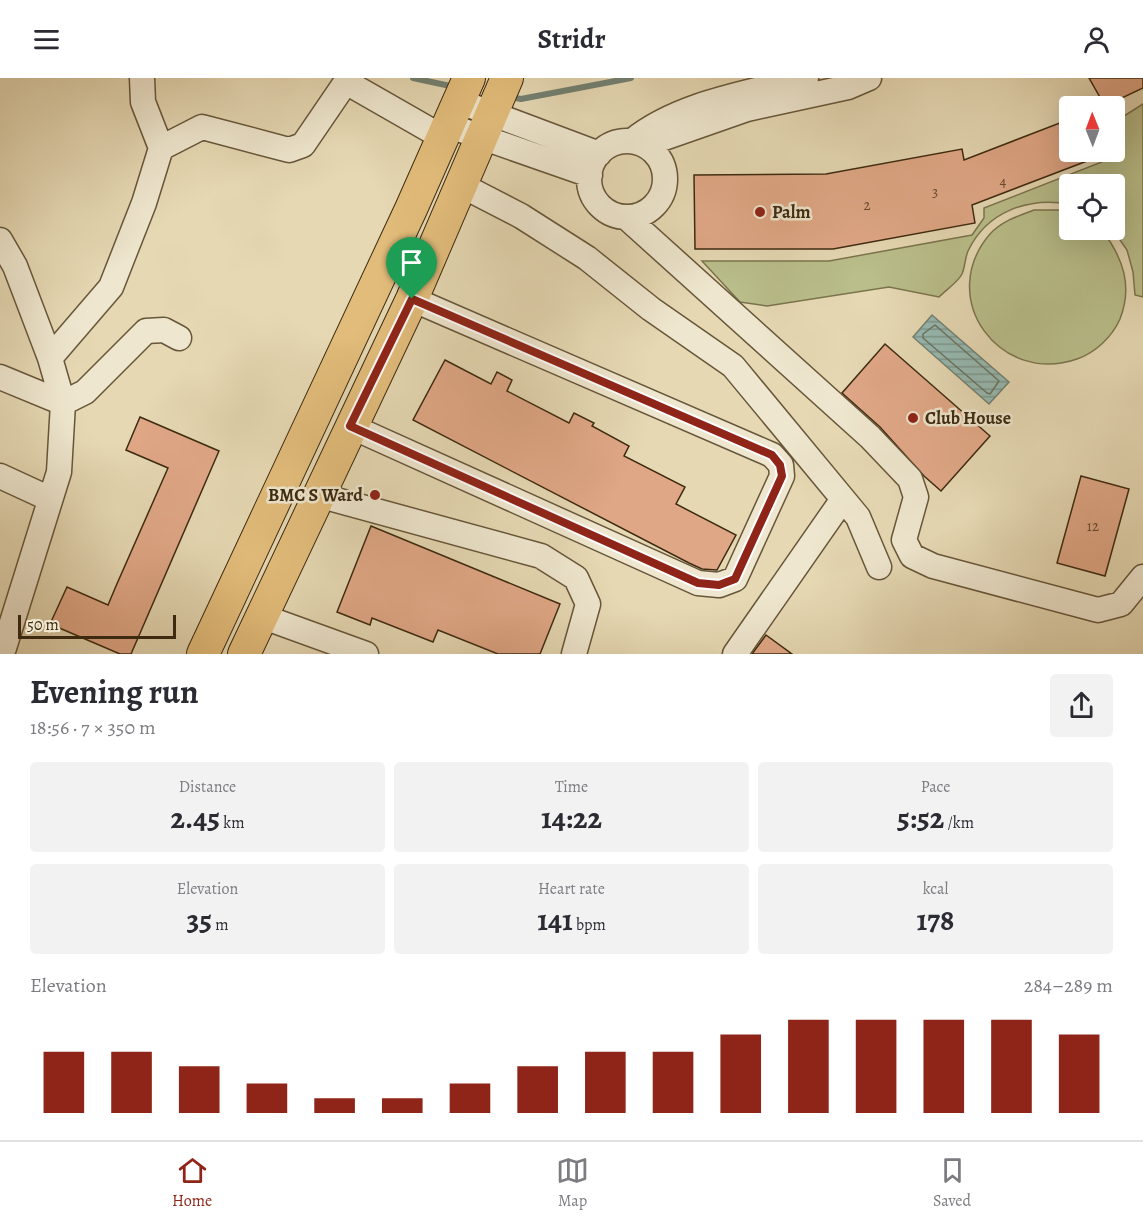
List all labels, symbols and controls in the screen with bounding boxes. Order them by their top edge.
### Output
text: Stridr [537,21,606,57]
icon: menu [30,23,63,56]
icon: person [1080,23,1113,56]
north arrow [1059,96,1125,162]
map controls [1059,96,1125,240]
house number: 4 [1000,171,1007,191]
button: locate [1059,174,1125,240]
house number: 3 [932,182,938,202]
house number: 2 [863,195,871,215]
place label: Palm [772,200,811,224]
marker: Palm [753,205,767,219]
pin [386,237,437,299]
icon: arrive [395,246,428,279]
place label: Club House [925,406,1011,430]
marker: Club House [906,411,920,425]
place label: BMC S Ward [268,483,363,507]
marker: BMC S Ward [368,488,382,502]
house number: 12 [1087,516,1099,536]
scale bar [18,612,176,640]
text: 50 m [27,614,59,636]
text: Evening run [30,669,199,714]
button: share [1050,674,1113,737]
text: 18:56 · 7 × 350 m [30,714,156,741]
text: Distance [179,776,236,798]
text: Time [555,776,588,798]
text: Pace [921,776,950,798]
text: 2.45 [170,798,220,838]
text: 14:22 [541,798,602,838]
text: 5:52 [897,798,944,838]
text: km [220,812,245,834]
text: /km [944,812,974,834]
text: Elevation [177,878,238,900]
text: Heart rate [538,878,605,900]
text: kcal [923,878,948,900]
text: 35 [186,900,212,940]
text: 141 [537,900,573,940]
text: 178 [917,900,954,940]
text: m [212,914,229,936]
text: bpm [573,914,606,936]
text: Elevation [30,972,107,999]
text: 284–289 m [1024,972,1113,999]
tab: Home [172,1154,212,1212]
tab: Map [556,1154,589,1212]
tab: Saved [933,1154,971,1212]

